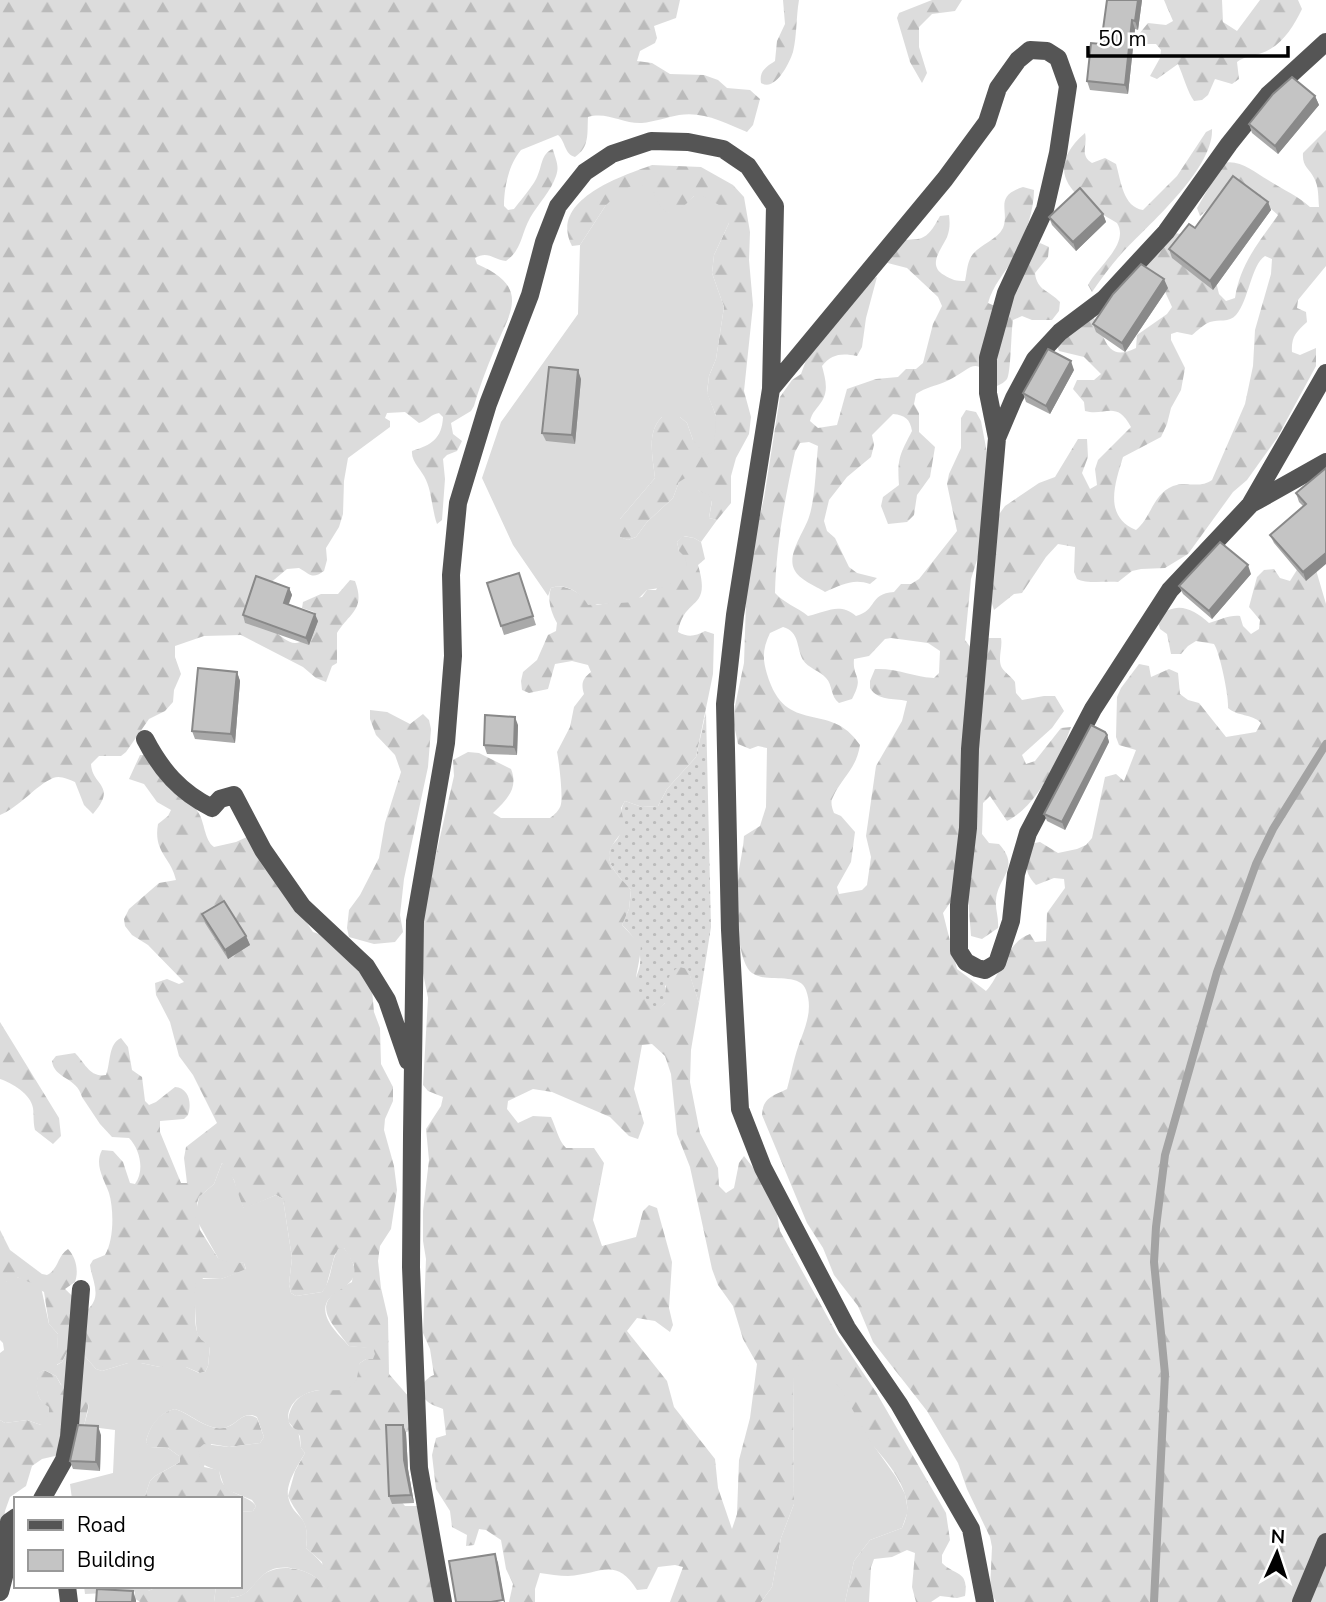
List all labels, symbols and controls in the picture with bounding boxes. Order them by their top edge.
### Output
scale bar [1088,14,1288,58]
text: 50 m [1098,25,1147,53]
legend [14,1497,242,1588]
text: Road [77,1511,126,1539]
north arrow [1242,1518,1312,1588]
text: N [1270,1524,1286,1550]
text: Building [77,1546,155,1574]

